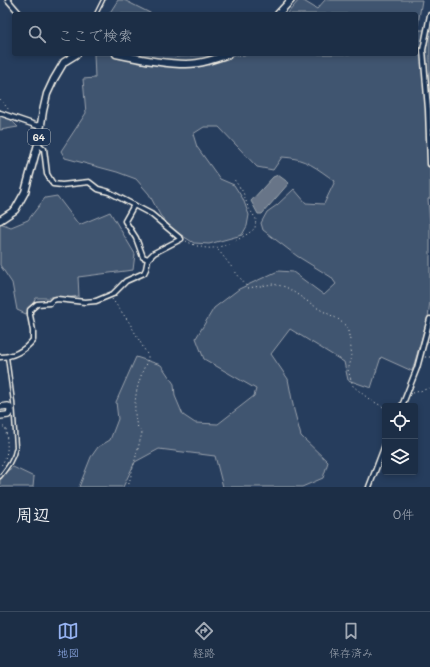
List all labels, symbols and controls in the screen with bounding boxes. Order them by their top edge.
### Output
search box [12,12,418,56]
icon: search [26,23,48,45]
text: ここで検索 [58,25,133,45]
road number: 64 [28,129,50,145]
map controls [382,403,418,475]
button: locate [382,403,418,439]
button: layers [382,439,418,475]
text: 周辺 [16,503,50,525]
text: 0件 [393,505,414,522]
tab: 地図 [57,620,79,660]
tab: 経路 [193,620,215,660]
tab: 保存済み [329,620,373,660]

